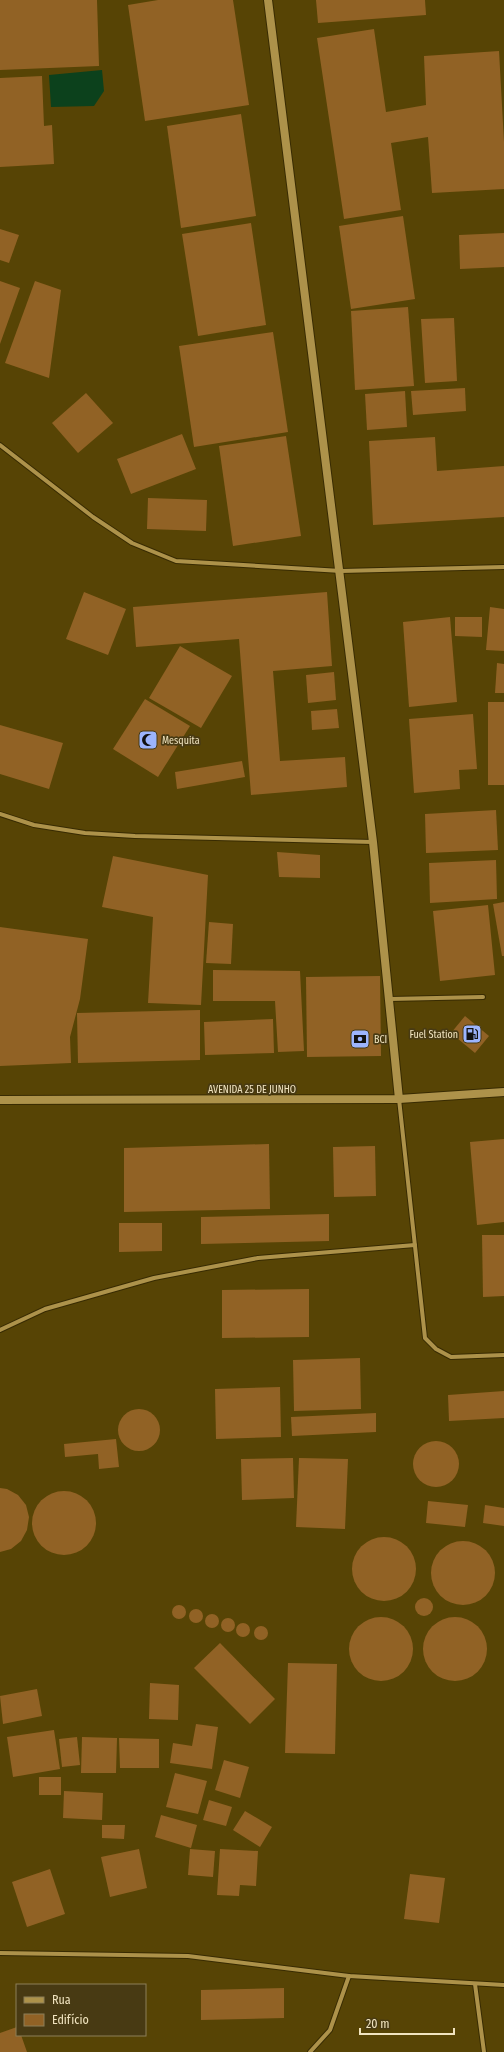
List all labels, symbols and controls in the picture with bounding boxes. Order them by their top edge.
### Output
mosque icon: Mesquita [137,729,159,751]
place label: Mesquita [162,735,200,747]
fuel station icon: Fuel Station [461,1023,483,1045]
bank icon: BCI [349,1028,371,1050]
place label: Fuel Station [409,1029,458,1041]
place label: BCI [374,1034,387,1046]
street label: AVENIDA 25 DE JUNHO [208,1084,296,1096]
legend [16,1984,146,2036]
text: Rua [52,1993,71,2007]
scale bar [360,2010,454,2036]
text: Edifício [52,2013,89,2027]
text: 20 m [366,2017,390,2031]

